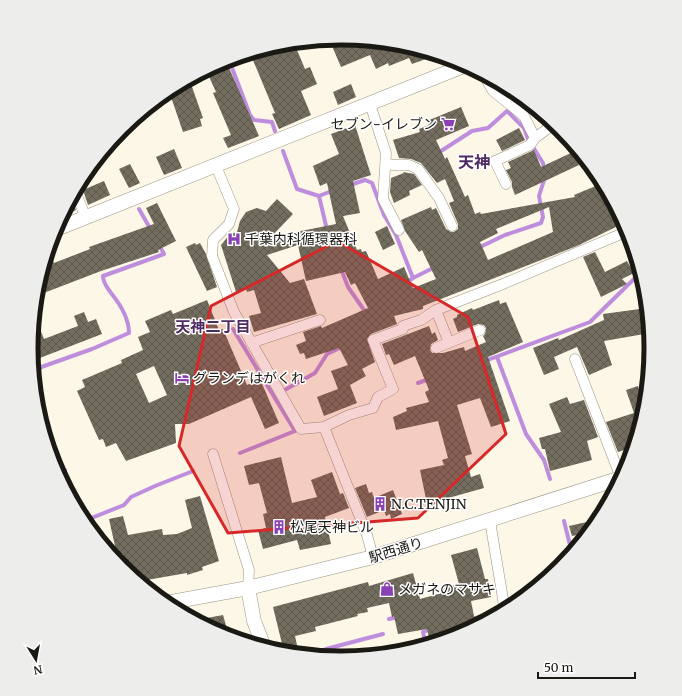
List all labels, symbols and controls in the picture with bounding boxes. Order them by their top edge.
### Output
place label: セブン-イレブン [331,115,437,133]
supermarket icon: セブン-イレブン [440,116,456,132]
district label: 天神 [458,152,490,172]
place label: 千葉内科循環器科 [245,230,357,248]
hospital icon: 千葉内科循環器科 [226,231,242,247]
district label: 天神二丁目 [175,317,251,336]
place label: グランデはがくれ [193,369,305,387]
hotel icon: グランデはがくれ [174,370,190,386]
place label: N.C.TENJIN [391,495,467,513]
building icon: N.C.TENJIN [372,496,388,512]
place label: 松尾天神ビル [290,518,374,536]
building icon: 松尾天神ビル [271,519,287,535]
street label: 駅西通り [367,533,425,567]
place label: メガネのマサキ [398,580,496,598]
shop icon: メガネのマサキ [379,581,395,597]
north arrow [16,640,56,680]
scale bar [538,654,635,680]
text: 50 m [544,660,573,675]
text: N [32,662,44,678]

